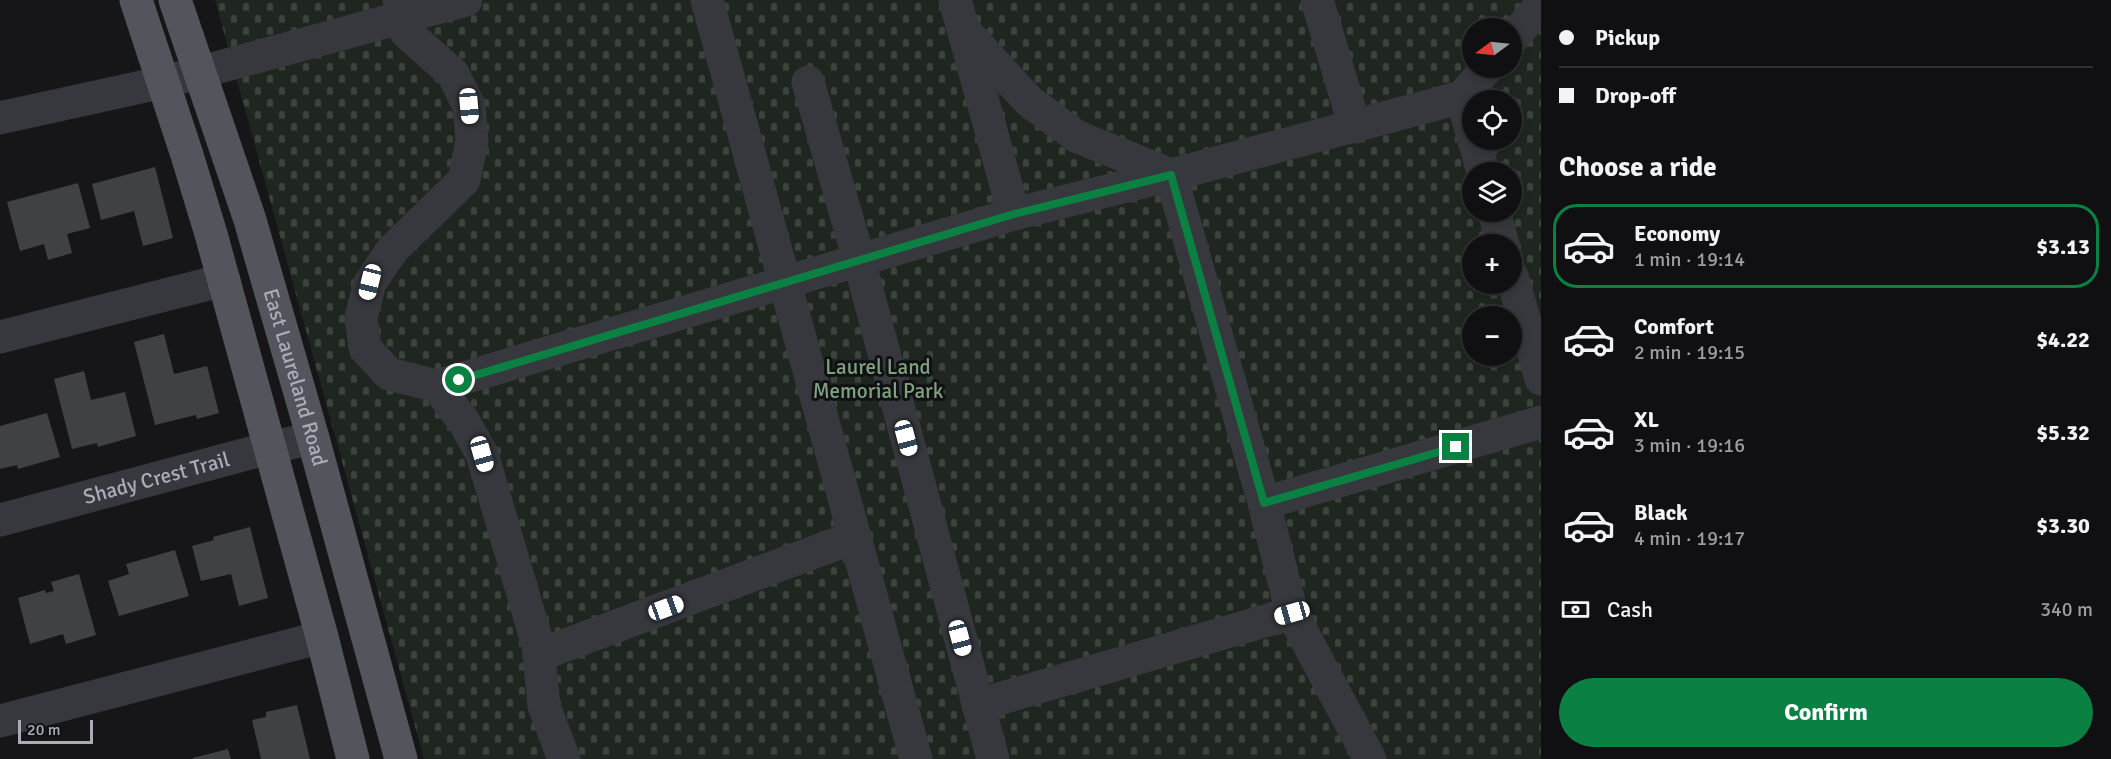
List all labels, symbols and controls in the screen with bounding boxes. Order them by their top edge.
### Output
north arrow [1462,18,1522,78]
map controls [1462,18,1522,366]
text: Pickup [1595,24,1660,51]
text: Drop-off [1595,82,1676,109]
car [458,87,480,125]
button: locate [1462,90,1522,150]
text: Choose a ride [1559,151,1717,184]
button: layers [1462,162,1522,222]
icon: car [1562,219,1616,273]
text: Economy [1634,220,1720,247]
text: $3.13 [2036,233,2090,260]
button: + [1462,234,1522,294]
text: 1 min · 19:14 [1634,247,1745,272]
car [357,262,383,302]
street label: East Laureland Road [257,285,333,469]
button: − [1462,306,1522,366]
icon: car [1562,312,1616,366]
text: Comfort [1634,313,1714,340]
text: $4.22 [2036,326,2090,353]
text: 2 min · 19:15 [1634,340,1745,365]
park label: Laurel Land Memorial Park [813,354,944,404]
route start [445,366,472,393]
icon: car [1562,405,1616,459]
text: XL [1634,406,1659,433]
car [893,418,919,458]
text: $5.32 [2036,419,2090,446]
route end [1442,433,1469,460]
text: 3 min · 19:16 [1634,433,1745,458]
car [468,434,496,474]
street label: Shady Crest Trail [80,446,233,510]
icon: car [1562,498,1616,552]
text: Black [1634,499,1688,526]
text: $3.30 [2036,512,2090,539]
text: 4 min · 19:17 [1634,526,1745,551]
car [646,593,686,623]
icon: cash [1559,593,1592,626]
text: Cash [1607,596,1653,623]
text: 340 m [2040,597,2093,622]
car [1272,599,1312,627]
car [947,618,973,658]
button: Confirm [1559,678,2093,747]
scale bar [18,717,93,744]
text: 20 m [27,720,61,740]

